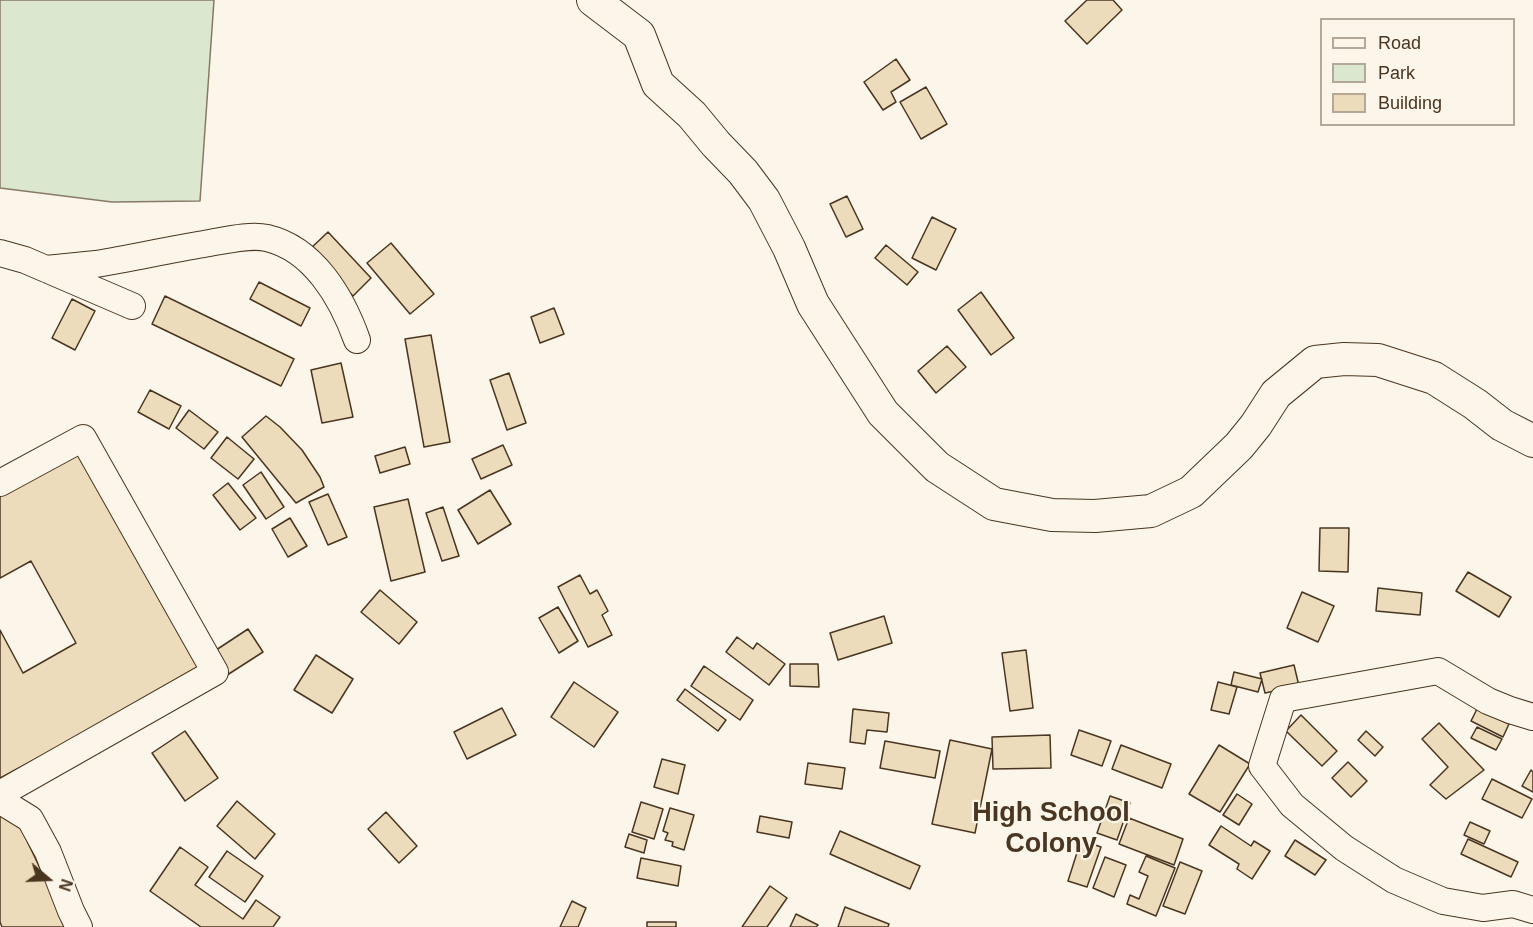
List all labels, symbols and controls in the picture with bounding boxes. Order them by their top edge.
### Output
legend [1320,18,1515,126]
text: Road [1378,33,1421,53]
text: Park [1378,63,1415,83]
text: Building [1378,93,1442,113]
district label: High School Colony [972,798,1130,861]
north arrow [18,849,78,909]
text: N [56,877,75,893]

